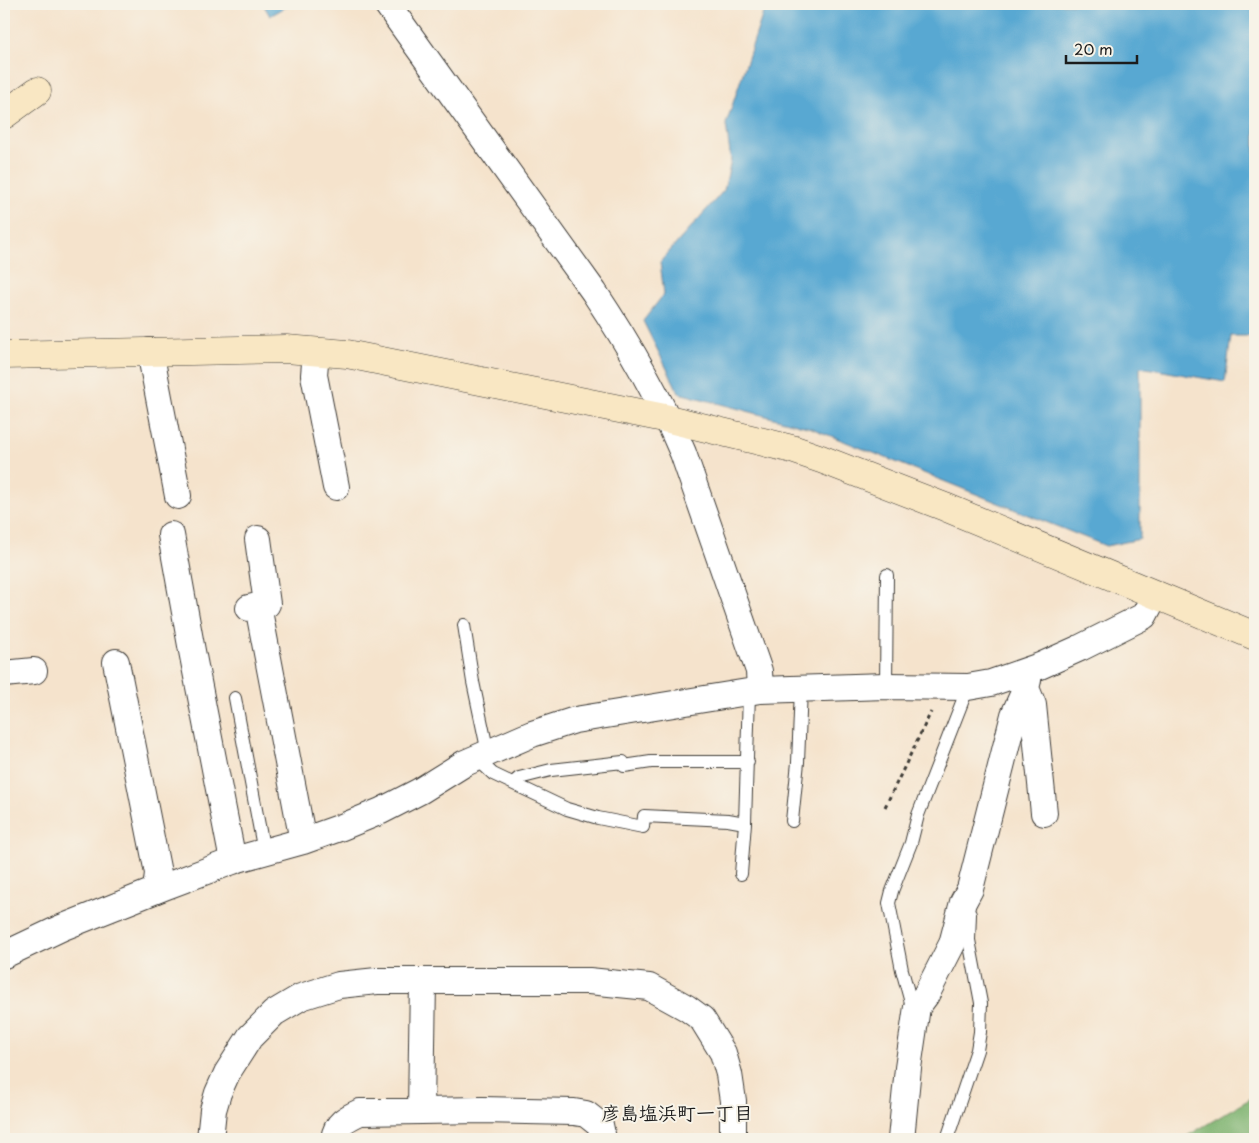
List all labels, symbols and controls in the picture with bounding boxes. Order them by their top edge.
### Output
scale bar [1066,32,1138,64]
text: 20 m [1074,37,1113,60]
district label: 彦島塩浜町一丁目 [601,1098,753,1126]

